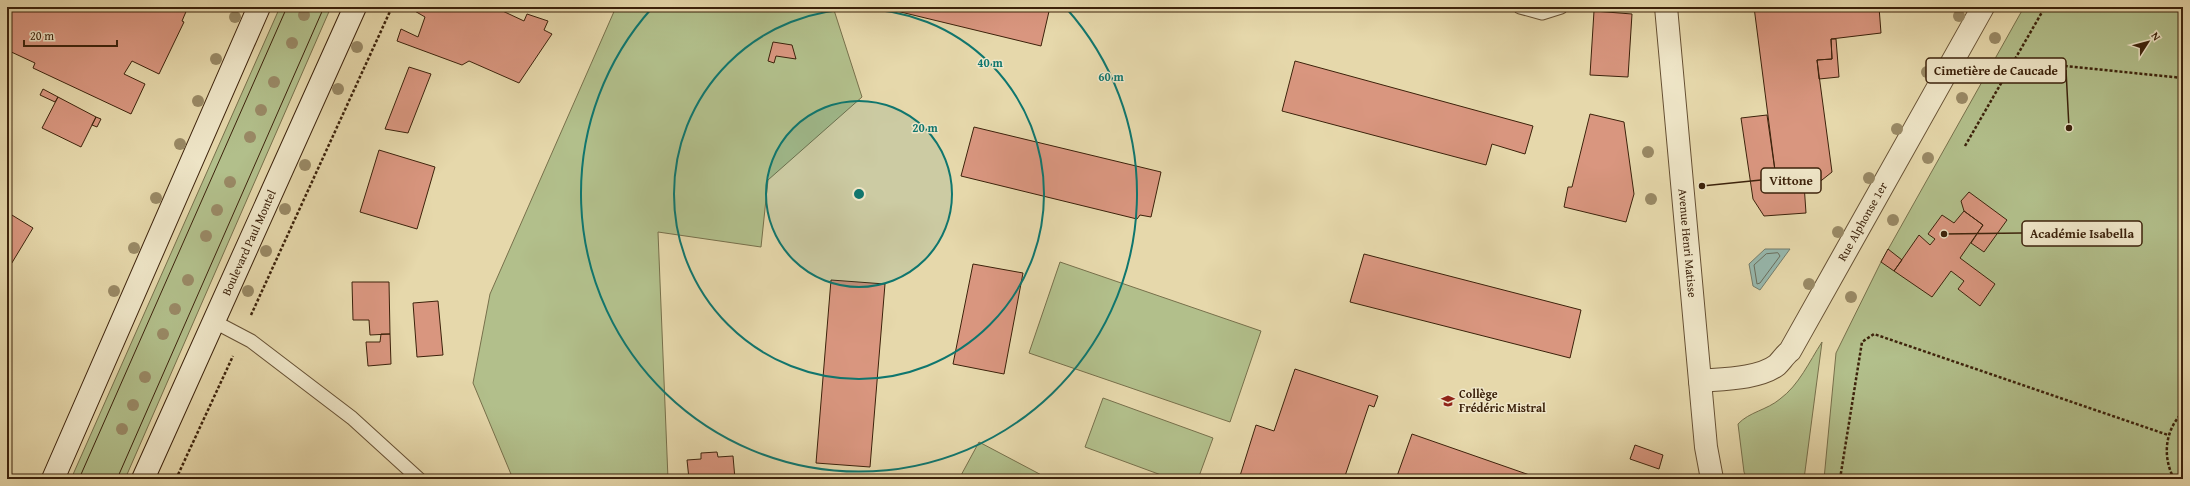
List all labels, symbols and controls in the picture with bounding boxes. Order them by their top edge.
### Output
scale bar [24,22,117,48]
north arrow [2128,22,2168,62]
text: 20 m [30,27,54,44]
text: N [2147,28,2165,44]
text: 40 m [977,54,1003,71]
callout: Cimetière de Caucade [1926,58,2066,83]
text: Cimetière de Caucade [1934,61,2058,80]
text: 60 m [1098,68,1124,85]
text: 20 m [912,119,938,136]
callout: Vittone [1761,168,1821,193]
text: Vittone [1769,171,1813,190]
street label: Rue Alphonse 1er [1833,179,1891,264]
street label: Boulevard Paul Montel [217,186,280,298]
centre of rings [852,187,866,201]
street label: Avenue Henri Matisse [1675,188,1701,299]
callout: Académie Isabella [2022,221,2142,246]
text: Académie Isabella [2030,224,2134,243]
place label: Collège Frédéric Mistral [1459,385,1546,416]
school or university icon: Collège Frédéric Mistral [1440,393,1456,409]

